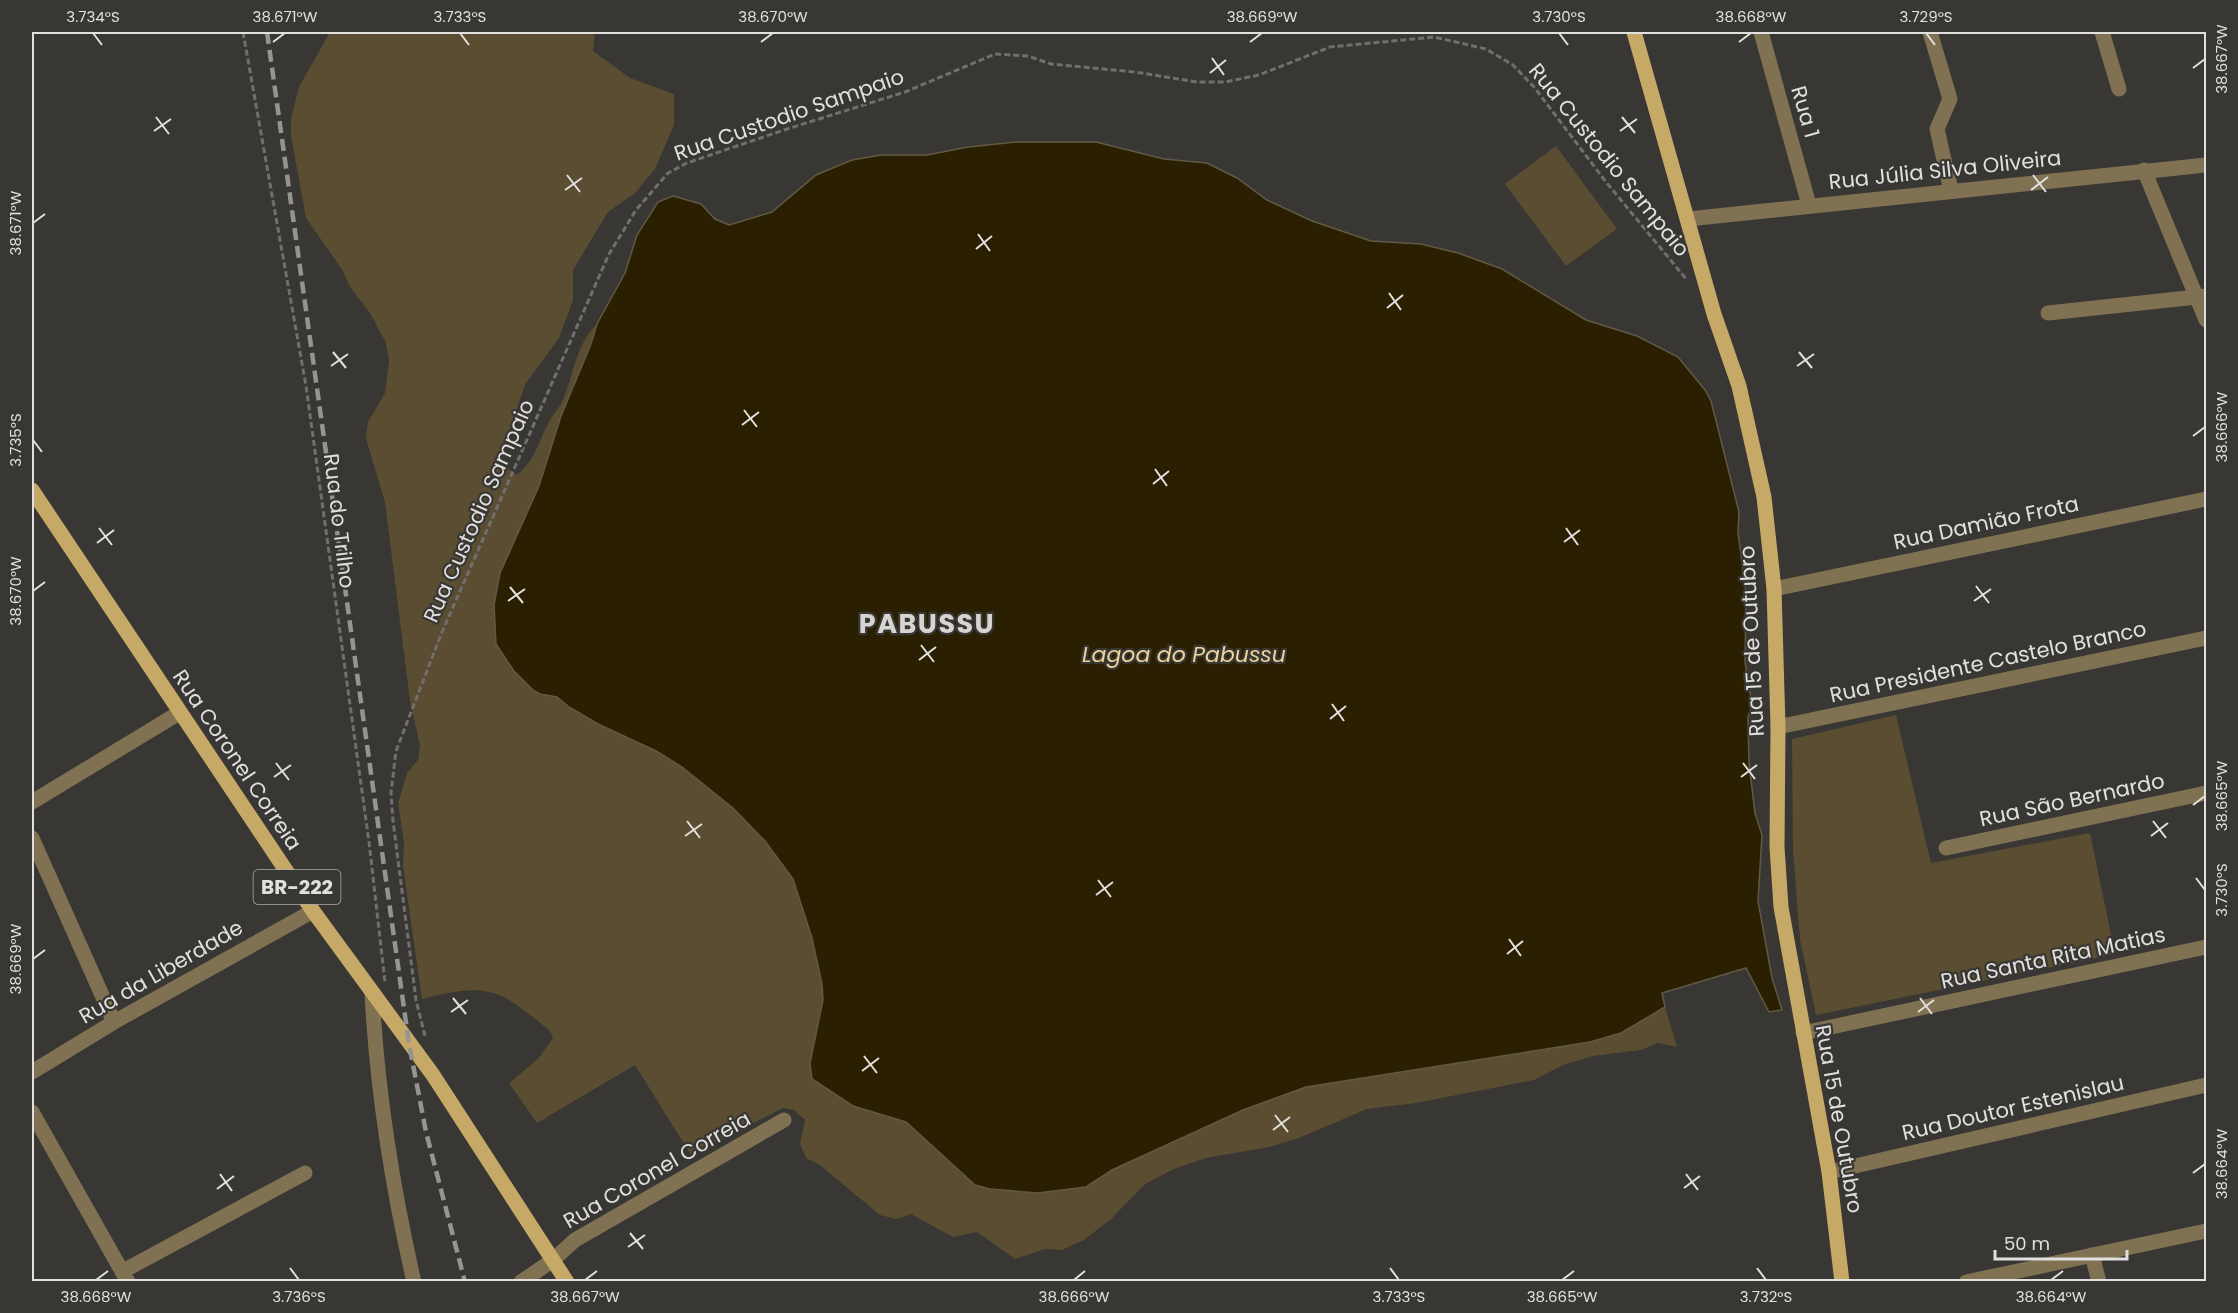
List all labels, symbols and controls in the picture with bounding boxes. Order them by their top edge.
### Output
text: 3.734°S [66,6,120,27]
text: 38.671°W [253,6,318,27]
text: 3.733°S [434,6,486,27]
text: 38.670°W [738,6,808,27]
text: 38.669°W [1227,6,1298,27]
text: 3.730°S [1532,6,1586,27]
text: 38.668°W [1716,6,1787,27]
text: 3.729°S [1899,6,1953,27]
text: 38.667°W [2211,24,2232,94]
street label: Rua Custodio Sampaio [1522,57,1697,263]
street label: Rua Custodio Sampaio [670,62,908,168]
street label: Rua 1 [1784,83,1827,141]
street label: Rua Júlia Silva Oliveira [1827,143,2063,196]
text: 38.671°W [5,190,26,255]
text: 38.666°W [2211,391,2232,462]
street label: Rua Custodio Sampaio [416,395,541,627]
text: 3.735°S [5,413,26,467]
street label: Rua do Trilho [317,452,362,590]
street label: Rua Damião Frota [1891,489,2081,556]
street label: Rua 15 de Outubro [1732,545,1771,737]
text: 38.670°W [5,556,26,626]
district label: PABUSSU [859,605,995,642]
street label: Rua Presidente Castelo Branco [1827,614,2149,709]
water label: Lagoa do Pabussu [1082,639,1286,670]
street label: Rua Coronel Correia [166,664,309,856]
text: 38.665°W [2211,760,2232,831]
street label: Rua São Bernardo [1977,766,2167,833]
text: 3.730°S [2211,863,2232,917]
road number: BR-222 [254,870,340,904]
street label: Rua da Liberdade [73,913,248,1030]
street label: Rua Santa Rita Matias [1938,920,2168,996]
text: 38.669°W [5,923,26,994]
street label: Rua 15 de Outubro [1809,1022,1870,1215]
street label: Rua Doutor Estenislau [1899,1068,2127,1147]
street label: Rua Coronel Correia [558,1104,756,1235]
text: 38.664°W [2211,1128,2232,1199]
scale bar [1995,1223,2127,1261]
text: 50 m [2004,1231,2050,1256]
text: 38.668°W [61,1286,132,1307]
text: 3.736°S [272,1286,326,1307]
text: 38.667°W [550,1286,620,1307]
text: 38.666°W [1039,1286,1110,1307]
text: 3.733°S [1373,1286,1425,1307]
text: 38.665°W [1527,1286,1598,1307]
text: 3.732°S [1740,1286,1792,1307]
text: 38.664°W [2016,1286,2087,1307]

